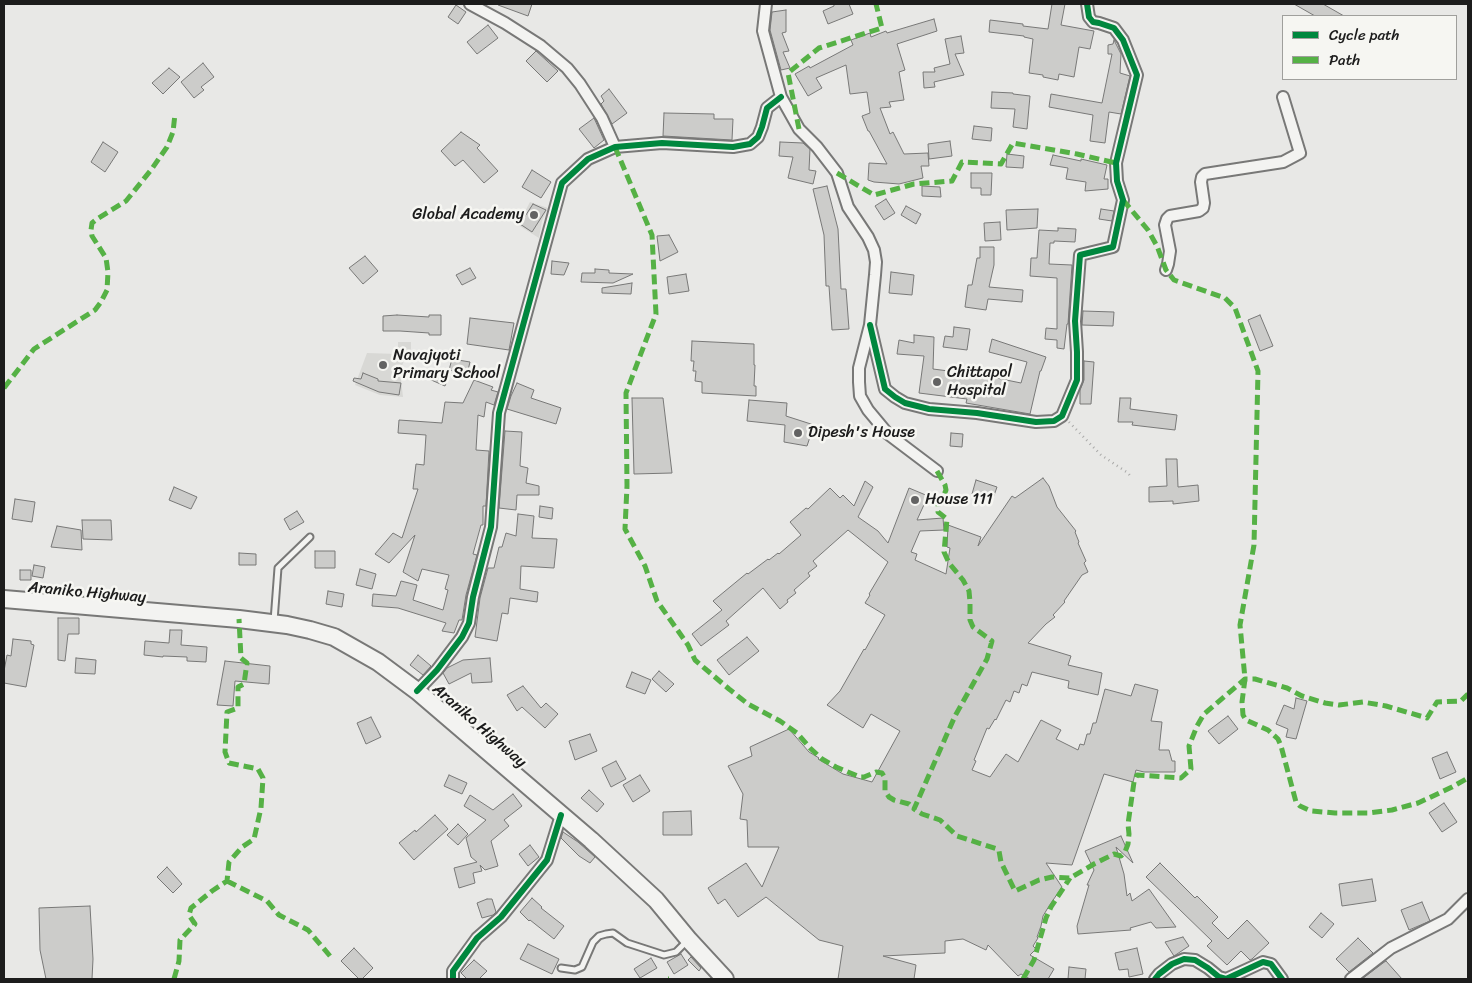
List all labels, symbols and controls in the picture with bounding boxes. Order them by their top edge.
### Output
legend [1282,15,1457,80]
text: Cycle path [1329,22,1399,48]
text: Path [1329,47,1360,73]
place label: Global Academy [412,205,524,225]
marker: Global Academy [528,209,540,221]
place label: Navajyoti Primary School [393,346,500,384]
marker: Navajyoti Primary School [377,359,389,371]
place label: Chittapol Hospital [947,363,1012,401]
marker: Chittapol Hospital [931,376,943,388]
place label: Dipesh's House [808,423,915,443]
marker: Dipesh's House [792,427,804,439]
place label: House 111 [925,490,993,510]
marker: House 111 [909,494,921,506]
street label: Araniko Highway [27,578,147,608]
street label: Araniko Highway [428,680,530,772]

